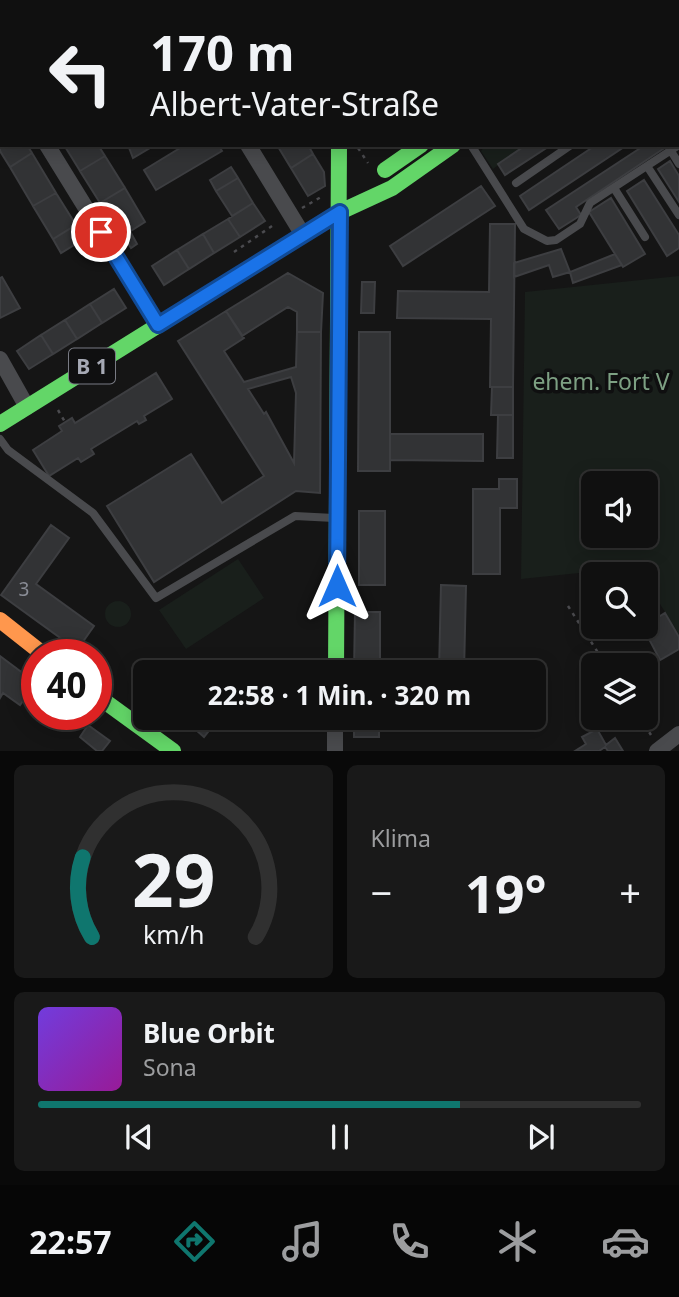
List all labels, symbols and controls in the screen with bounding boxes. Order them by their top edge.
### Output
text: 170 m [150,19,295,85]
icon: left [35,28,126,119]
text: Albert-Vater-Straße [150,82,439,125]
pin [71,202,131,262]
icon: arrive [82,213,120,251]
road number: B 1 [69,348,115,384]
park label: ehem. Fort V [532,365,670,397]
map controls [581,471,658,730]
button: sound [581,471,658,548]
position arrow [300,549,374,623]
button: search [581,562,658,639]
house number: 3 [19,576,29,602]
speed limit sign: 40 [21,639,112,730]
button: layers [581,653,658,730]
text: 22:58 · 1 Min. · 320 m [208,677,471,713]
text: Klima [371,822,431,854]
text: 29 [132,830,215,929]
text: 19° [465,857,547,928]
text: − [371,866,392,918]
text: + [619,866,641,918]
text: km/h [142,917,204,951]
text: Blue Orbit [143,1015,275,1051]
text: Sona [143,1051,197,1083]
icon: previous [120,1118,158,1156]
icon: pause [321,1118,359,1156]
icon: next [522,1118,560,1156]
icon: directions [170,1217,219,1266]
icon: music [278,1217,327,1266]
icon: phone [385,1217,434,1266]
icon: climate [493,1217,542,1266]
icon: car [601,1217,650,1266]
text: 22:57 [29,1220,112,1263]

